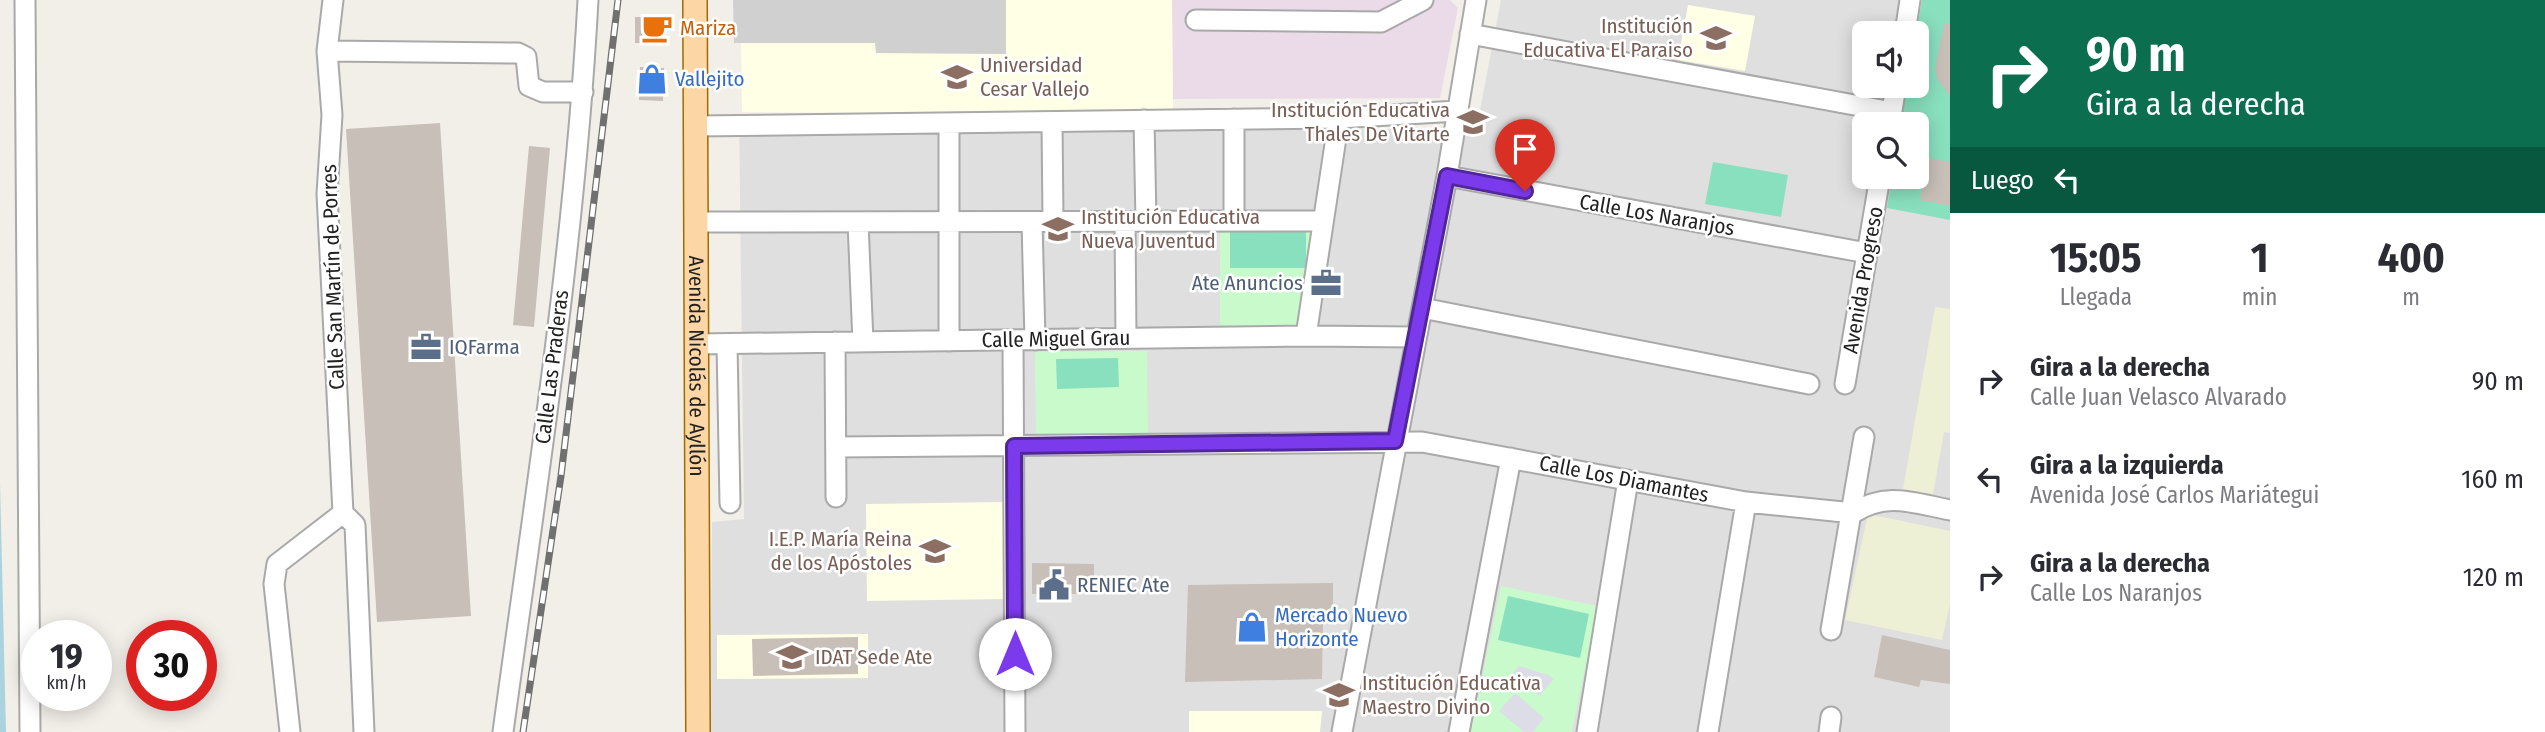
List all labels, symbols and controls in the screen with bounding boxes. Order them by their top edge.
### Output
cafe icon: Mariza [640,11,674,45]
place label: Institución Educativa El Paraiso [1523,13,1693,63]
place label: Mariza [680,15,736,41]
school or university icon: Institución Educativa El Paraiso [1699,21,1733,55]
map controls [1852,21,1929,189]
button: sound [1852,21,1929,98]
text: 90 m [2086,25,2186,84]
icon: right [1971,28,2062,119]
place label: Universidad Cesar Vallejo [980,52,1090,102]
school or university icon: Universidad Cesar Vallejo [940,60,974,94]
shop icon: Vallejito [635,62,669,96]
place label: Vallejito [675,66,744,92]
text: Gira a la derecha [2086,85,2306,123]
place label: Institución Educativa Thales De Vitarte [1271,97,1450,147]
school or university icon: Institución Educativa Thales De Vitarte [1456,105,1490,139]
button: search [1852,112,1929,189]
pin [1495,119,1555,191]
icon: arrive [1506,130,1544,168]
icon: left [2048,161,2086,199]
street label: Calle San Martín de Porres [316,164,350,390]
text: Luego [1971,165,2034,196]
street label: Calle Los Naranjos [1577,189,1737,241]
place label: Institución Educativa Nueva Juventud [1081,204,1260,254]
street label: Avenida Progreso [1837,204,1889,356]
school or university icon: Institución Educativa Nueva Juventud [1041,212,1075,246]
text: 15:05 [2050,233,2142,283]
text: 1 [2251,233,2268,283]
text: 400 [2377,233,2445,283]
street label: Avenida Nicolás de Ayllón [683,255,710,476]
office icon: Ate Anuncios [1309,266,1343,300]
place label: Ate Anuncios [1192,270,1303,296]
text: Llegada [2060,283,2132,311]
text: min [2242,283,2277,311]
text: m [2402,283,2420,311]
street label: Calle Las Praderas [530,288,574,445]
street label: Calle Miguel Grau [982,325,1130,353]
office icon: IQFarma [409,330,443,364]
place label: IQFarma [449,334,520,360]
text: Gira a la derecha [2030,352,2210,383]
icon: right [1971,362,2009,400]
text: 90 m [2472,366,2524,397]
text: Calle Juan Velasco Alvarado [2030,383,2287,411]
street label: Calle Los Diamantes [1537,450,1711,508]
text: Gira a la izquierda [2030,450,2224,481]
icon: left [1971,460,2009,498]
text: 160 m [2461,464,2524,495]
text: Avenida José Carlos Mariátegui [2030,481,2319,509]
place label: I.E.P. María Reina de los Apóstoles [769,526,912,576]
school or university icon: I.E.P. María Reina de los Apóstoles [918,534,952,568]
text: Gira a la derecha [2030,548,2210,579]
icon: right [1971,558,2009,596]
text: 120 m [2463,562,2524,593]
public building icon: RENIEC Ate [1037,568,1071,602]
place label: RENIEC Ate [1077,572,1170,598]
text: Calle Los Naranjos [2030,579,2202,607]
place label: Mercado Nuevo Horizonte [1275,602,1408,652]
shop icon: Mercado Nuevo Horizonte [1235,610,1269,644]
position arrow [978,617,1052,691]
speed limit sign: 30 [126,620,217,711]
text: 19 [50,635,83,677]
school or university icon: IDAT Sede Ate [775,640,809,674]
place label: IDAT Sede Ate [815,644,932,670]
place label: Institución Educativa Maestro Divino [1362,670,1541,720]
text: km/h [46,672,87,694]
school or university icon: Institución Educativa Maestro Divino [1322,678,1356,712]

